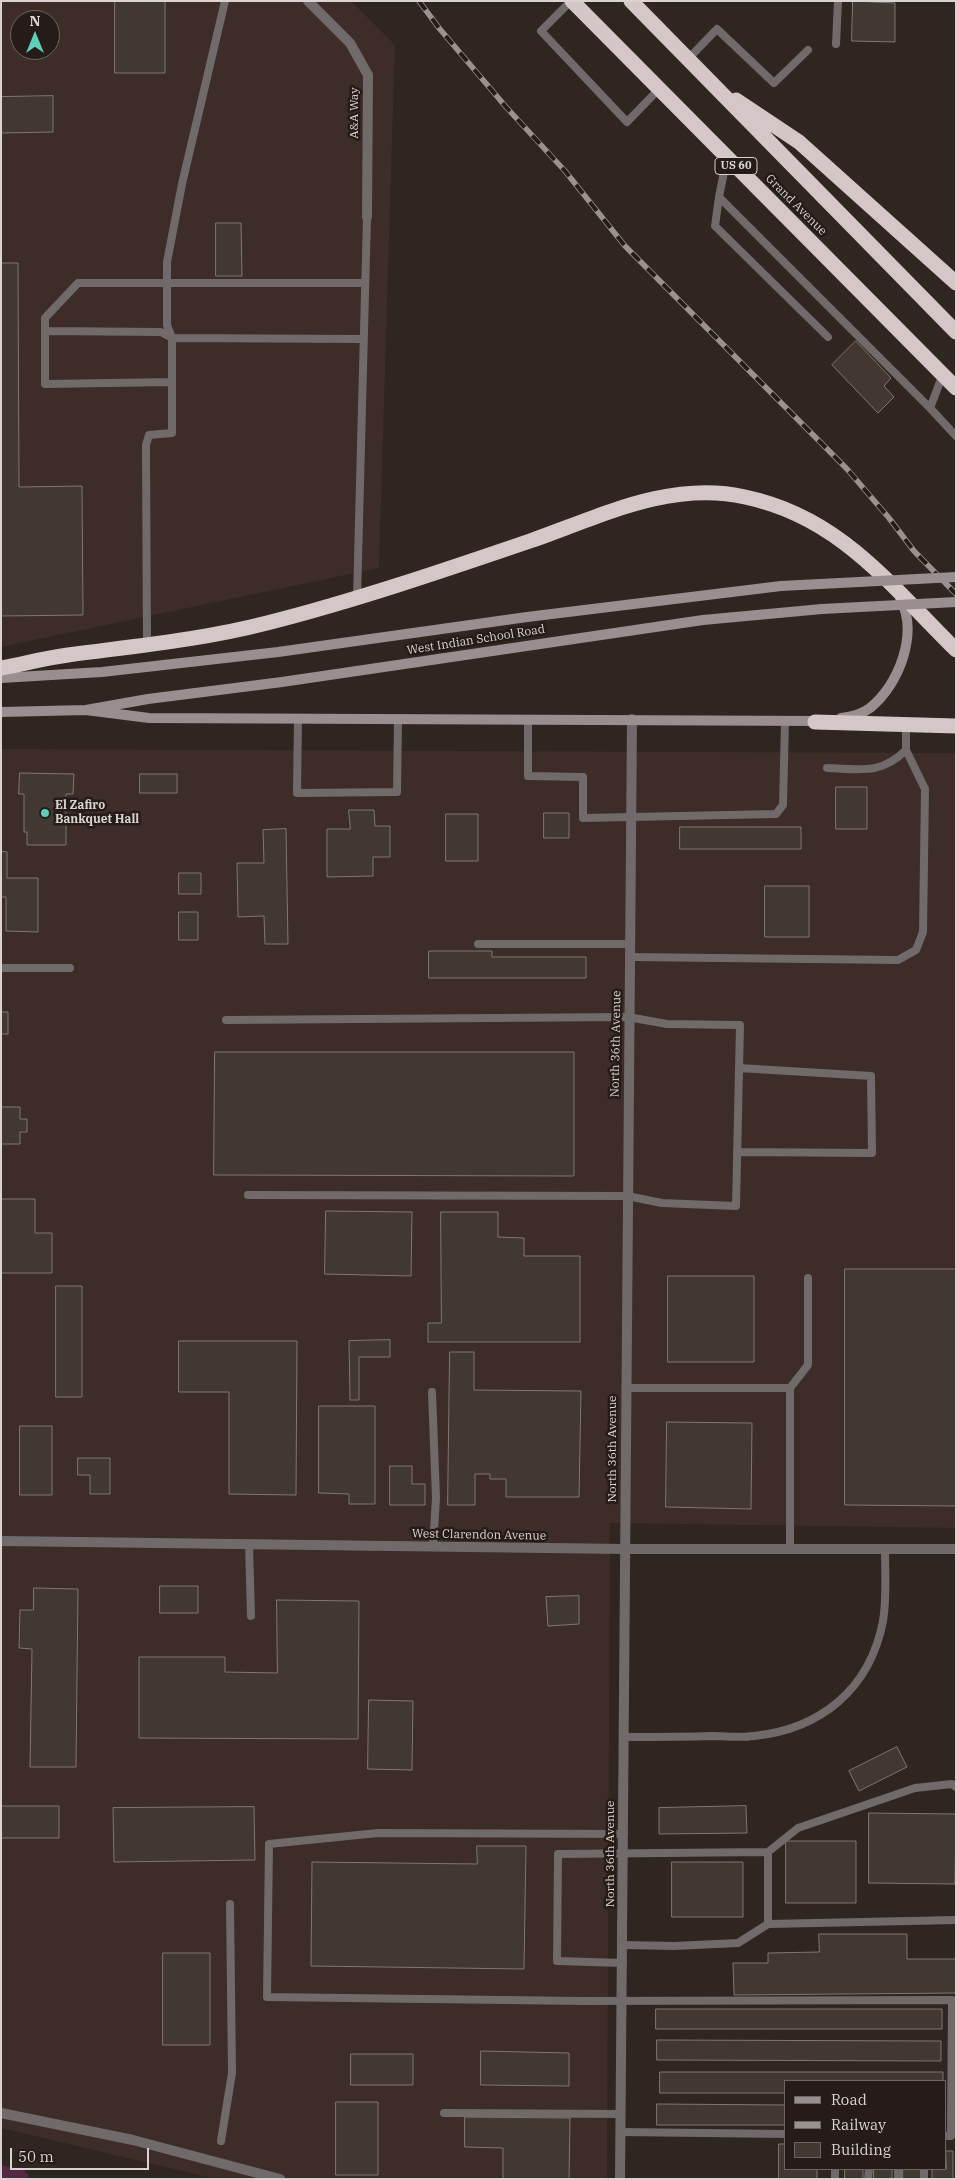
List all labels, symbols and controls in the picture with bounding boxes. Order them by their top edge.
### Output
north arrow [10,10,60,60]
text: N [29,12,41,30]
street label: A&A Way [348,87,362,139]
road number: US 60 [715,158,757,175]
street label: Grand Avenue [762,171,830,239]
street label: West Indian School Road [406,622,546,658]
place label: El Zafiro Bankquet Hall [55,799,139,827]
marker: El Zafiro Bankquet Hall [39,807,51,819]
street label: North 36th Avenue [608,990,624,1098]
street label: North 36th Avenue [606,1395,620,1503]
street label: West Clarendon Avenue [412,1527,546,1543]
street label: North 36th Avenue [604,1800,618,1908]
legend [784,2080,947,2170]
text: Road [831,2090,867,2109]
text: Railway [831,2115,886,2134]
scale bar [12,2138,151,2170]
text: Building [831,2140,891,2159]
text: 50 m [18,2147,54,2166]

